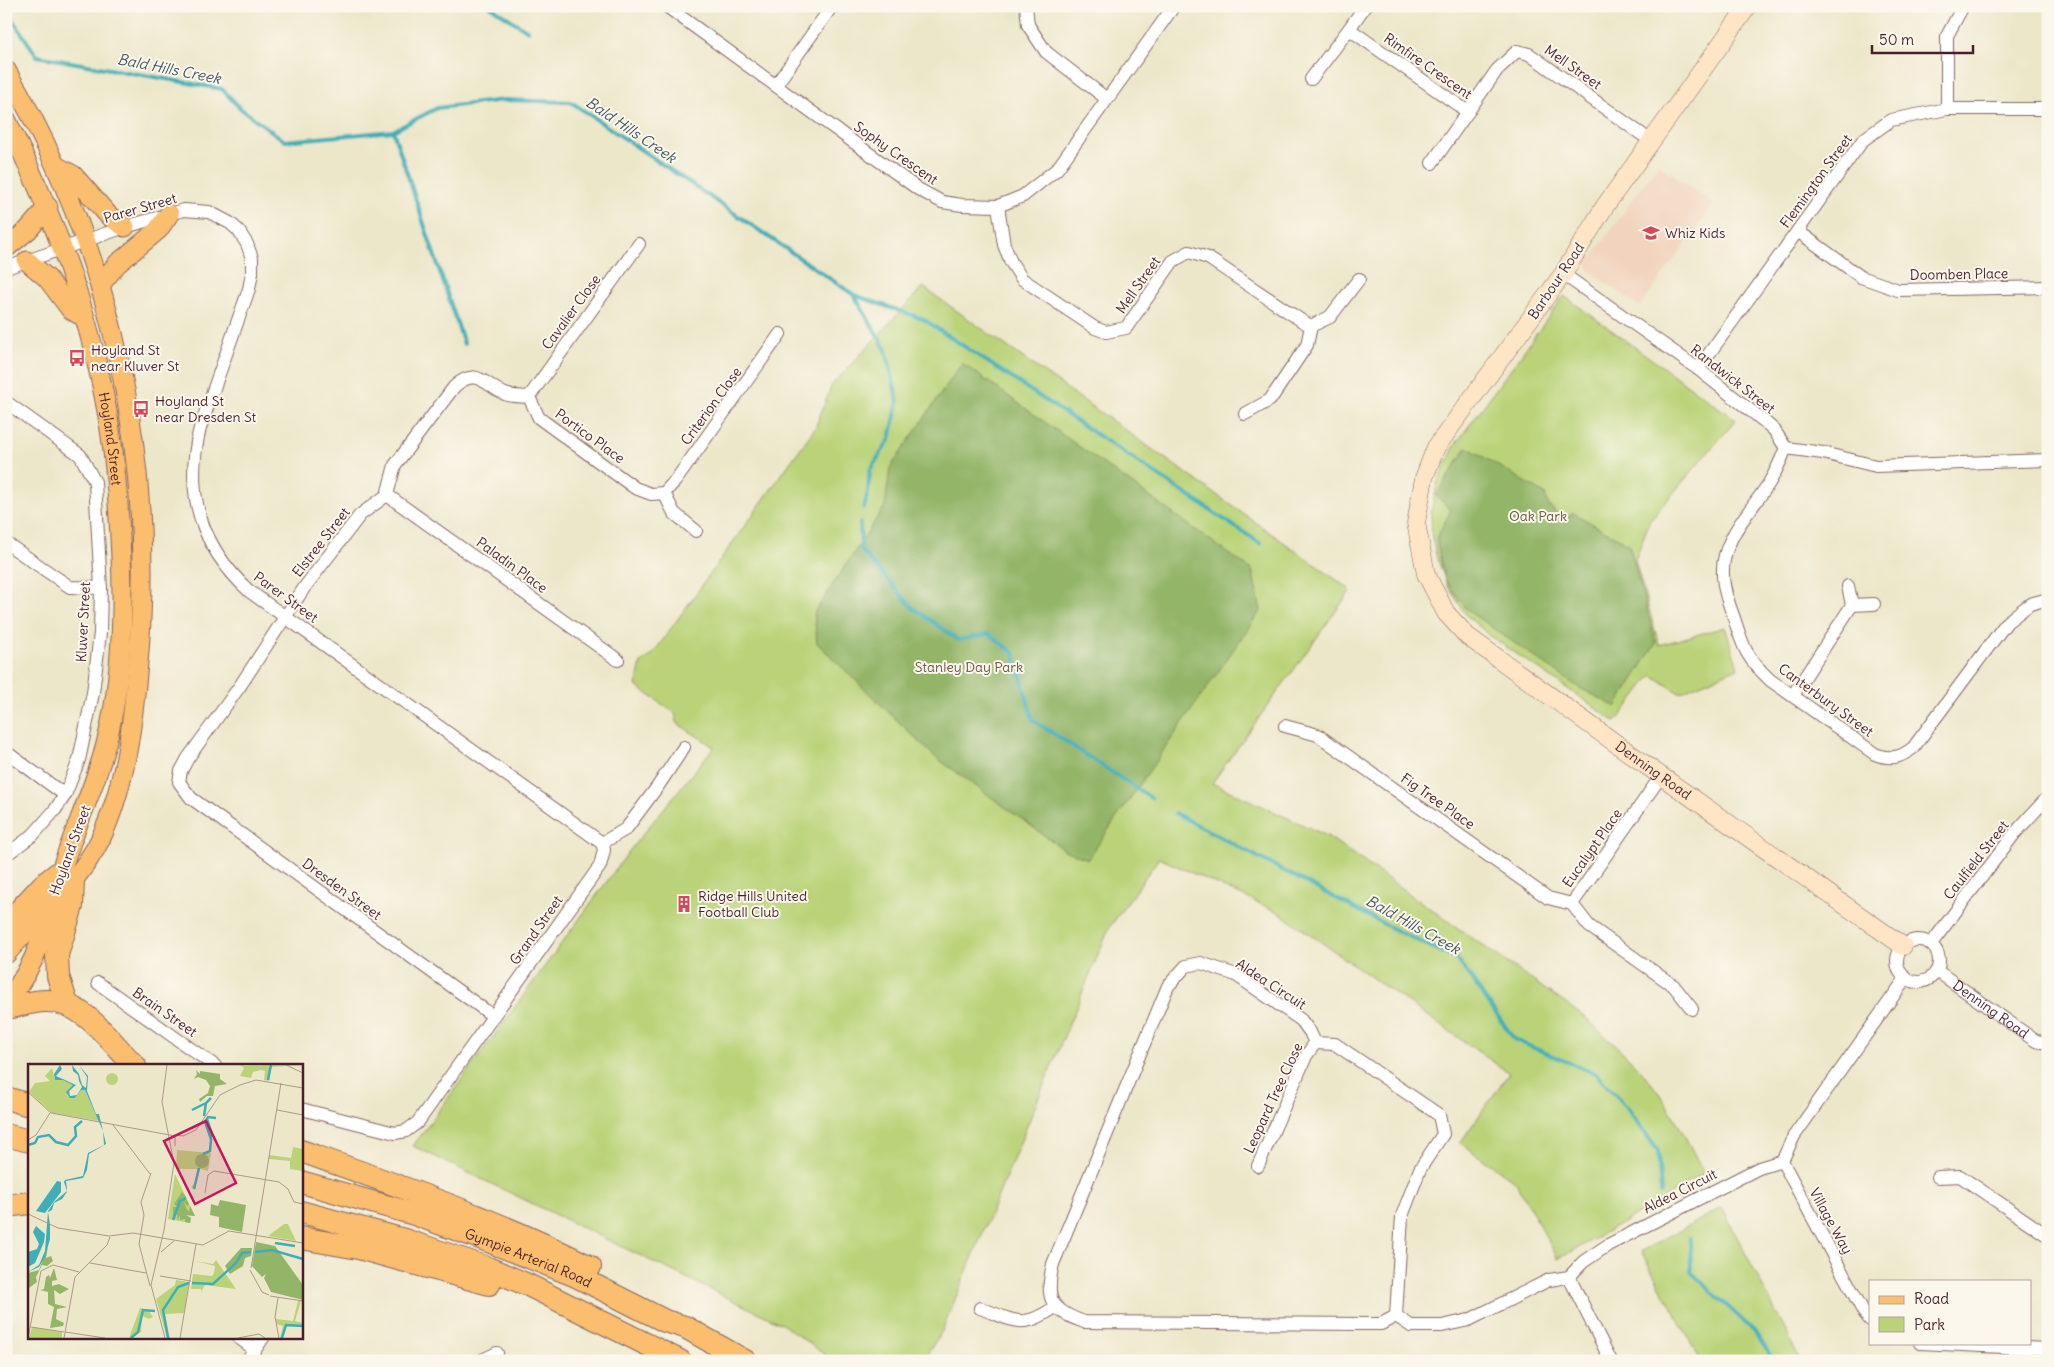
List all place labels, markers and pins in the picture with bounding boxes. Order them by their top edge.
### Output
school or university icon: Whiz Kids [1641,223,1661,243]
place label: Whiz Kids [1665,224,1725,242]
place label: Hoyland St near Kluver St [91,341,180,375]
bus stop icon: Hoyland St near Kluver St [67,348,87,368]
place label: Hoyland St near Dresden St [155,392,257,426]
bus stop icon: Hoyland St near Dresden St [131,399,151,419]
place label: Ridge Hills United Football Club [698,887,807,921]
building icon: Ridge Hills United Football Club [674,894,694,914]

